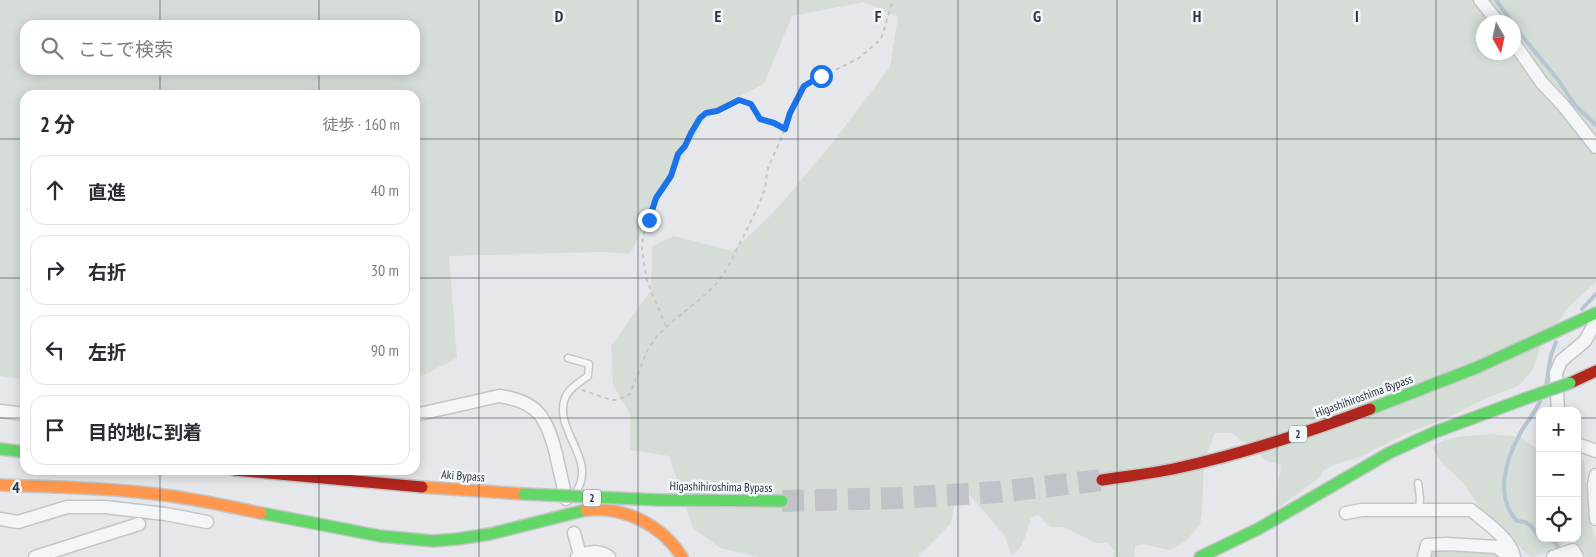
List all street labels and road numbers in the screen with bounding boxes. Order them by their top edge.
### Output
street label: Higashihiroshima Bypass [1313,371,1415,420]
road number: 2 [1289,426,1307,442]
street label: Aki Bypass [441,466,485,485]
street label: Higashihiroshima Bypass [670,478,772,495]
road number: 2 [583,489,601,506]

